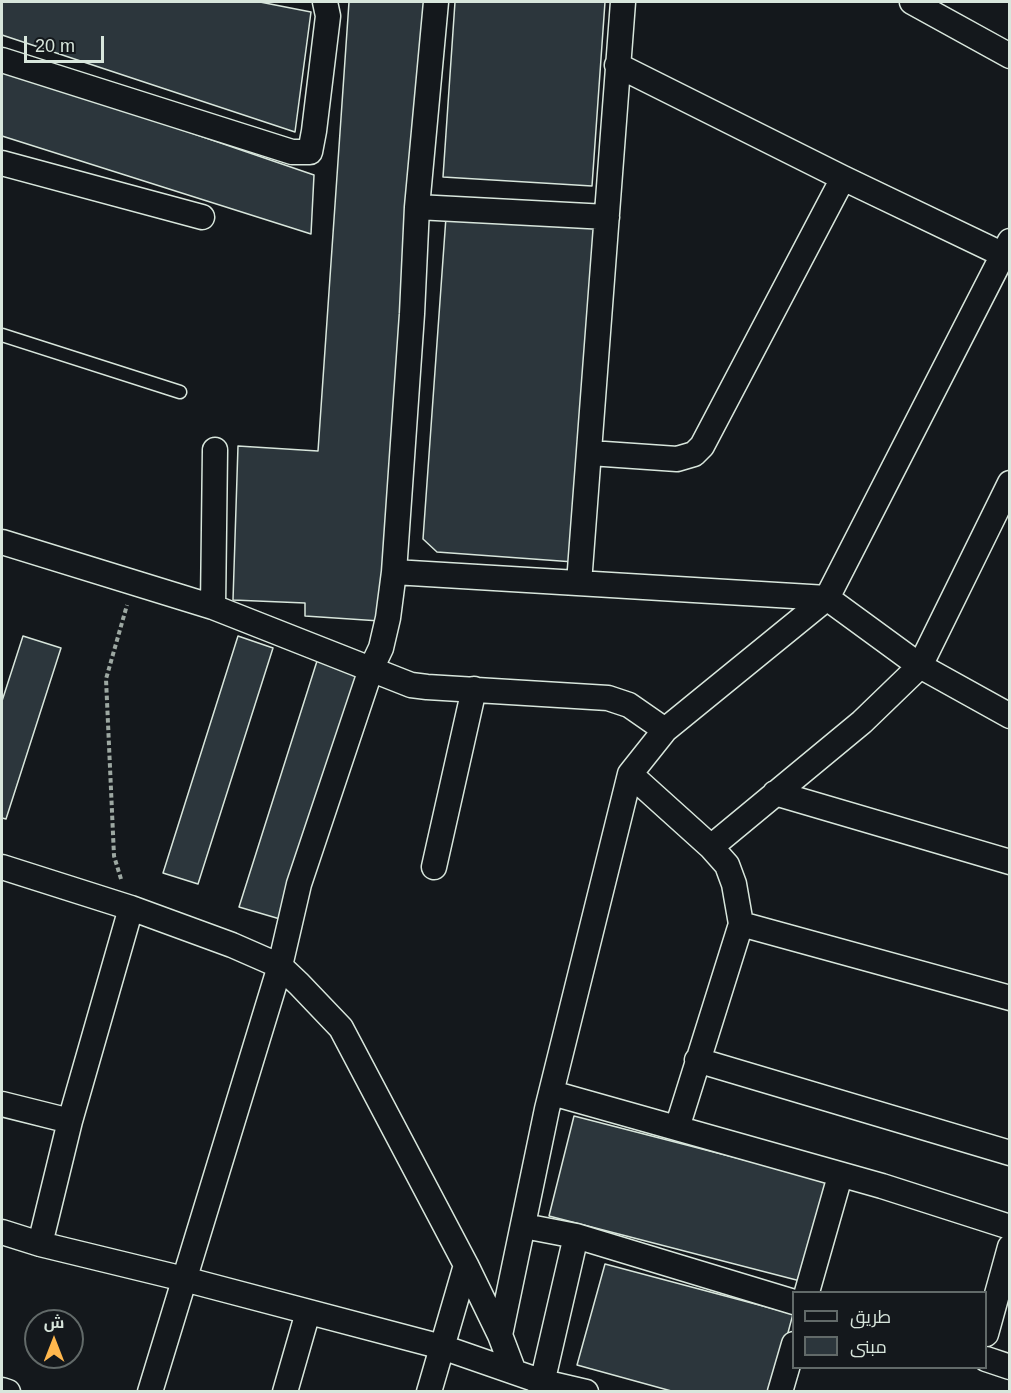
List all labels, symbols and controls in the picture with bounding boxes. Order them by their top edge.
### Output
scale bar [27,24,106,62]
text: 20 m [35,36,75,56]
legend [792,1291,987,1369]
text: طريق [850,1307,891,1327]
north arrow [24,1309,84,1369]
text: ش [44,1314,64,1331]
text: مبنى [850,1337,887,1357]

